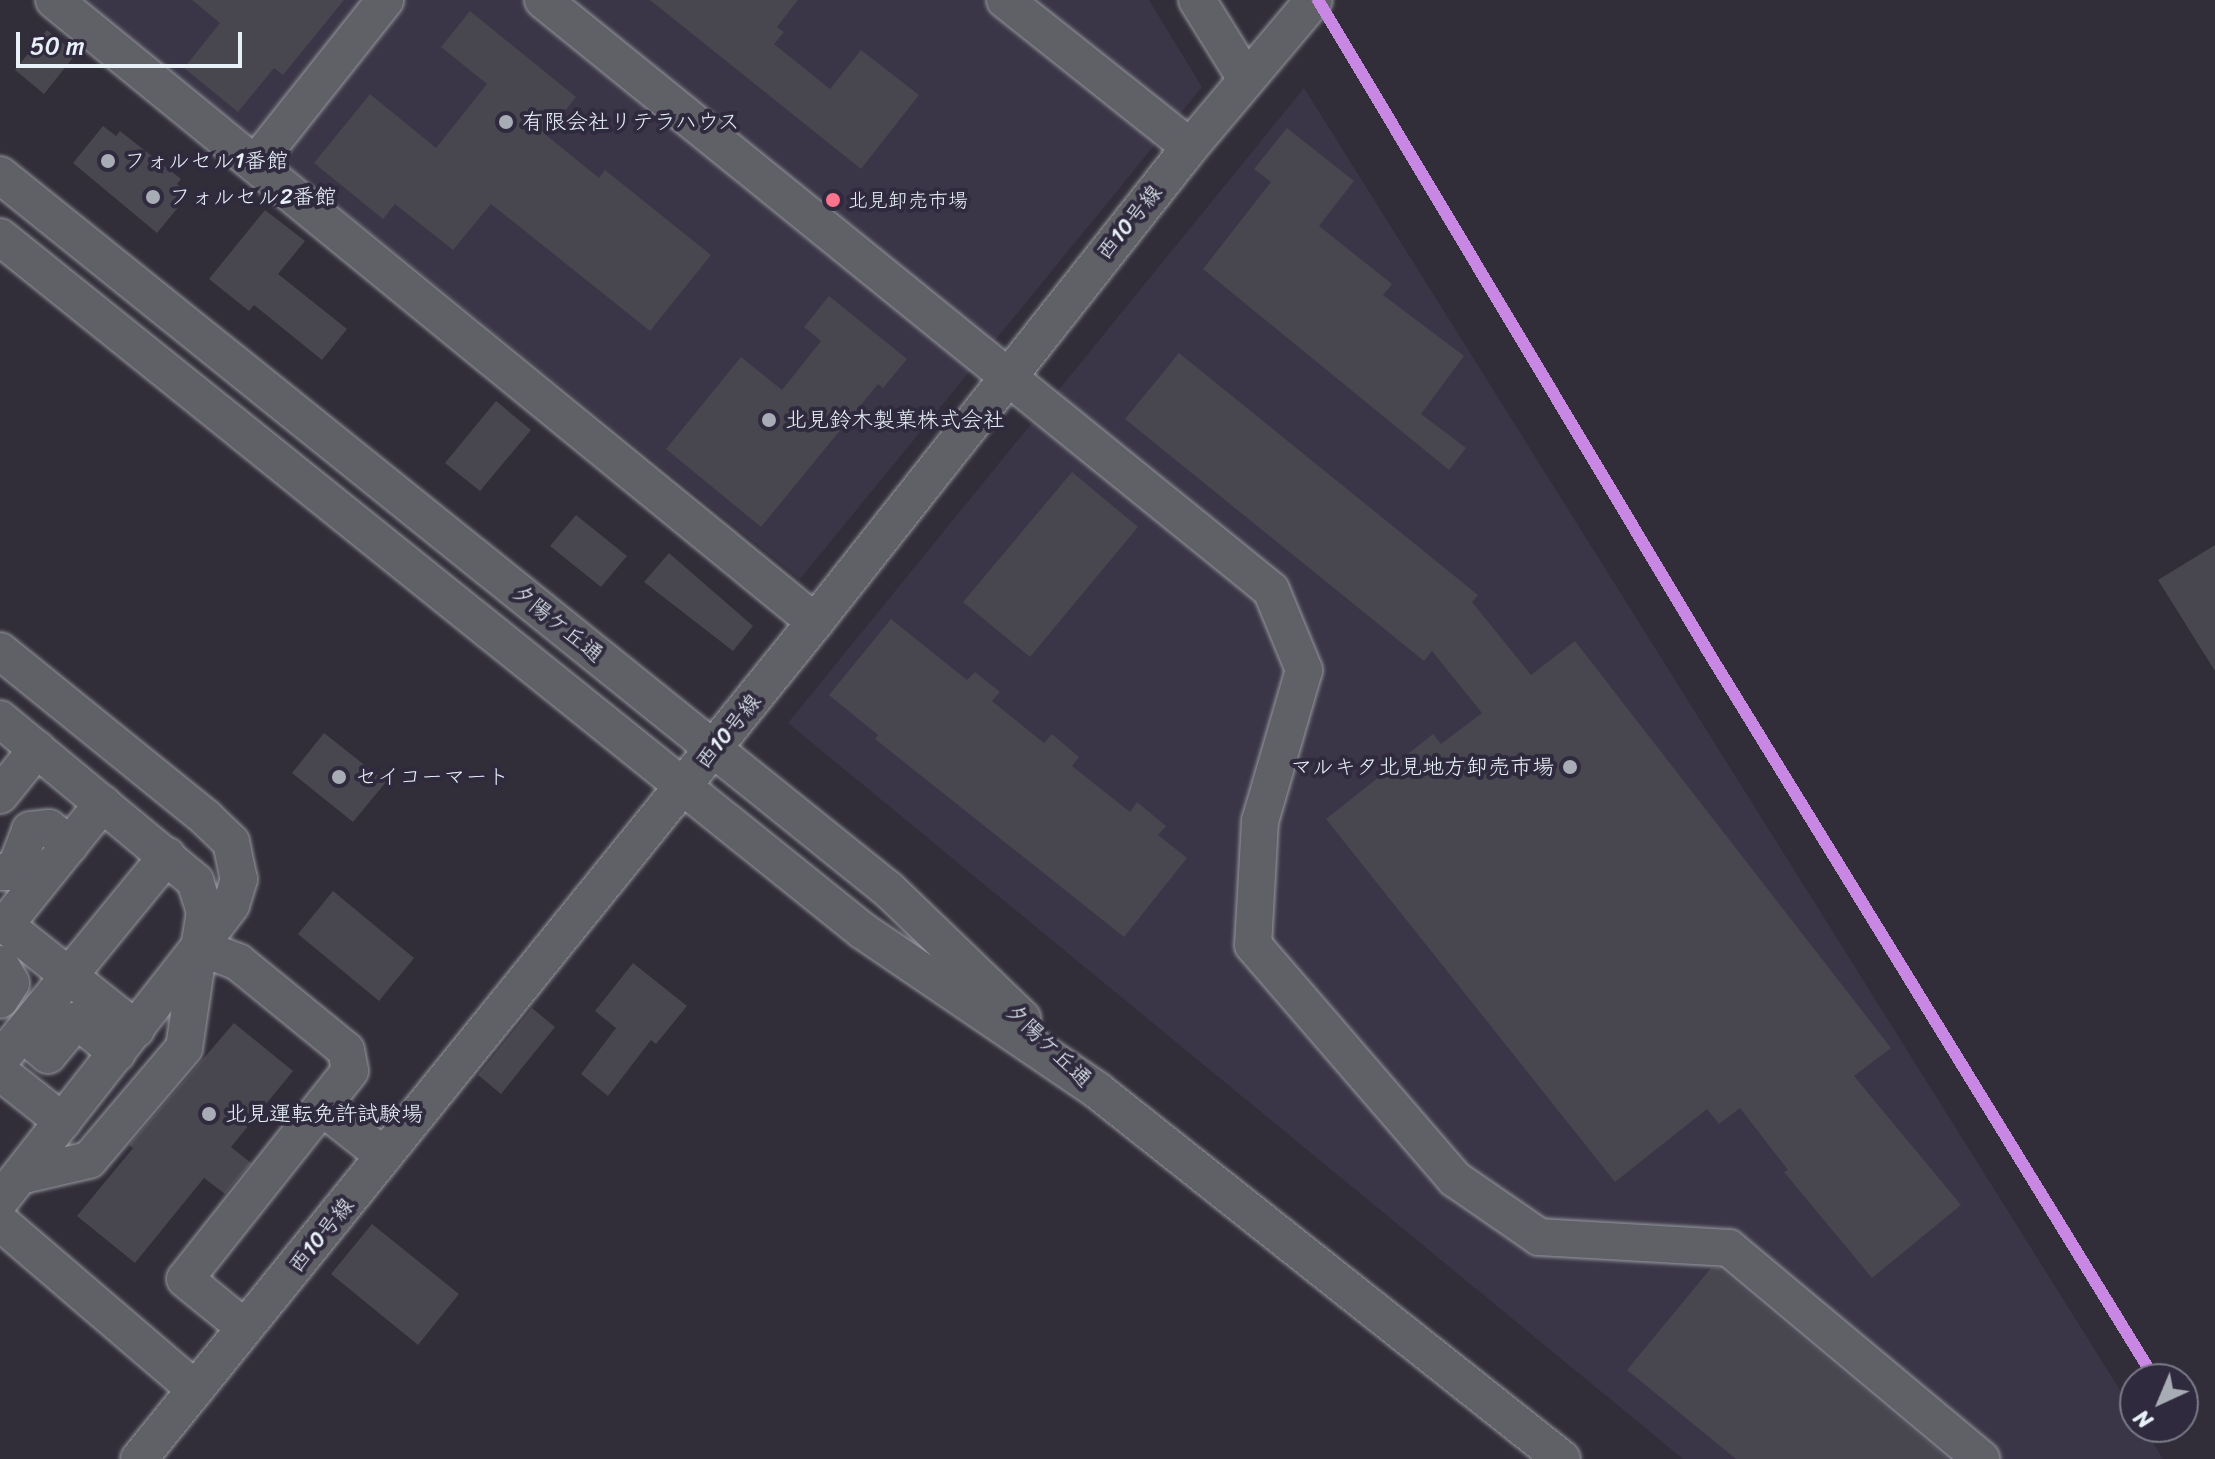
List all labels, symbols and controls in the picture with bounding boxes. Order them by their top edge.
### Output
scale bar [20,16,246,66]
text: 50 m [30,25,85,67]
place label: 有限会社リテラハウス [522,109,742,135]
marker: 有限会社リテラハウス [497,113,515,131]
place label: フォルセル1番館 [124,148,287,174]
marker: フォルセル1番館 [99,152,117,170]
street label: 西10号線 [1091,179,1167,265]
place label: フォルセル2番館 [169,184,336,210]
marker: フォルセル2番館 [144,188,162,206]
place label: 北見卸売市場 [848,188,968,212]
marker: 北見卸売市場 [825,192,841,208]
place label: 北見鈴木製菓株式会社 [785,407,1005,433]
marker: 北見鈴木製菓株式会社 [760,411,778,429]
street label: 夕陽ケ丘通 [507,578,609,668]
street label: 西10号線 [690,688,766,774]
place label: マルキタ北見地方卸売市場 [1290,754,1554,780]
marker: マルキタ北見地方卸売市場 [1561,758,1579,776]
place label: セイコーマート [355,764,509,790]
marker: セイコーマート [330,768,348,786]
street label: 夕陽ケ丘通 [1000,997,1098,1093]
place label: 北見運転免許試験場 [225,1101,423,1127]
marker: 北見運転免許試験場 [200,1105,218,1123]
street label: 西10号線 [283,1192,359,1278]
north arrow [2119,1363,2199,1443]
text: N [2124,1400,2162,1439]

